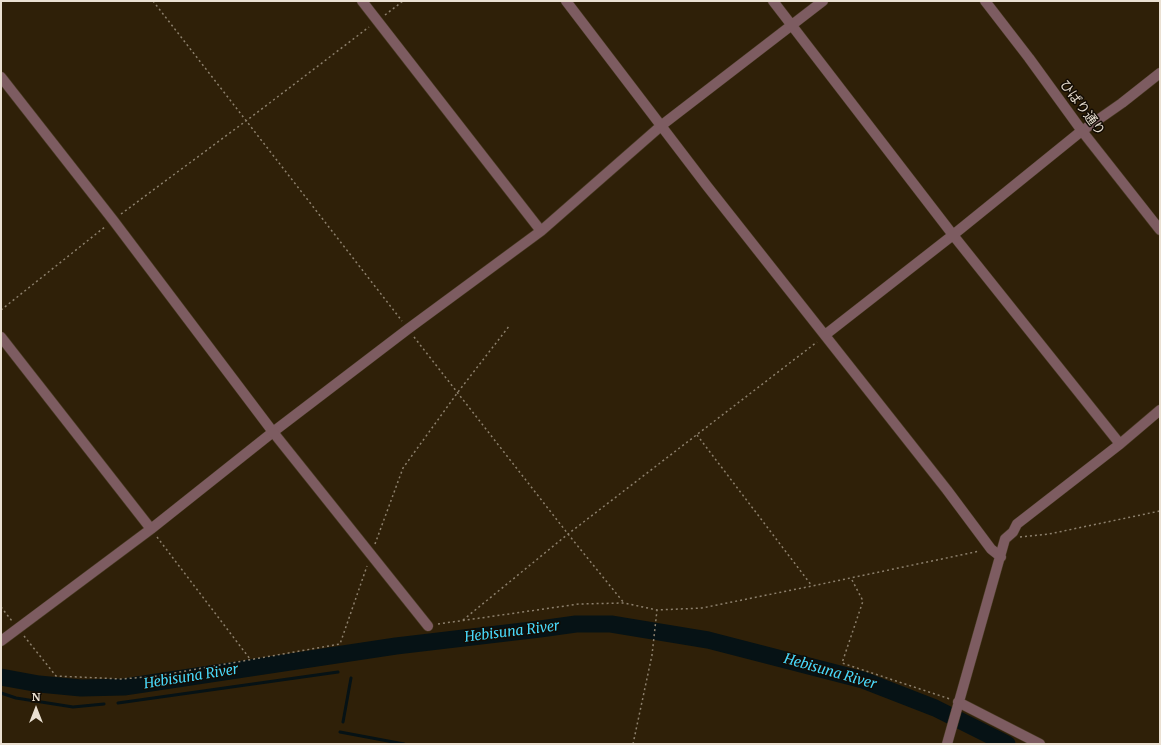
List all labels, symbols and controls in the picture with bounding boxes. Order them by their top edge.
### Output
street label: ひばり通り [1056,77,1108,139]
water label: Hebisuna River [464,618,560,646]
water label: Hebisuna River [782,651,878,693]
water label: Hebisuna River [142,661,240,693]
north arrow [16,689,56,729]
text: N [32,690,40,704]

